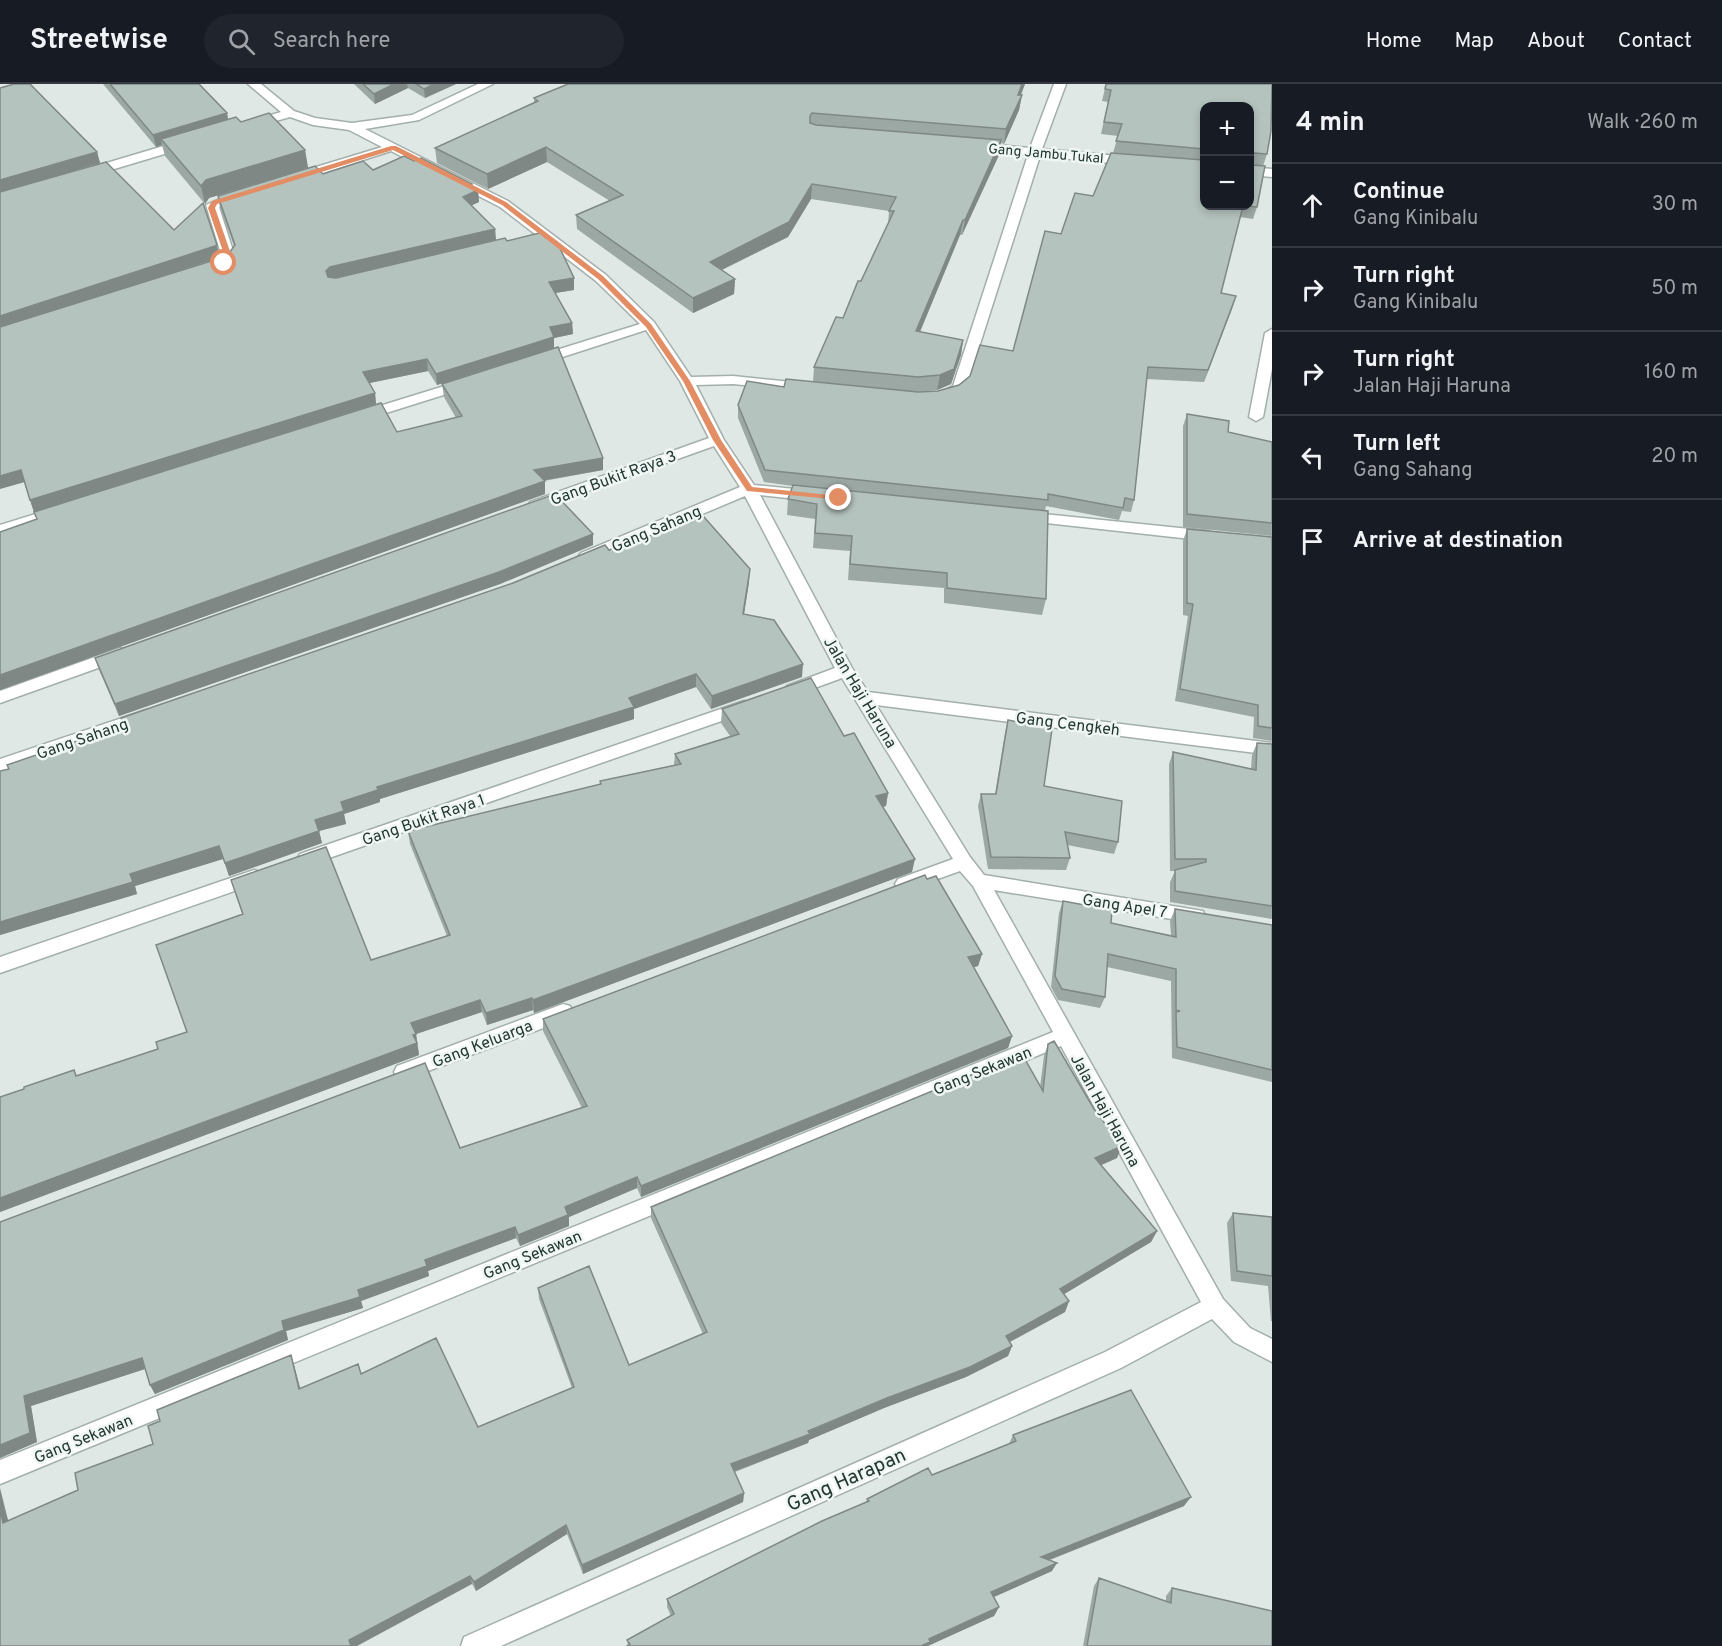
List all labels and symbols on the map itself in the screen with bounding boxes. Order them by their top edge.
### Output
street label: Gang Jambu Tukal [988,141,1104,168]
route start [210,249,236,275]
street label: Gang Bukit Raya 3 [548,447,679,511]
route end [825,484,851,510]
street label: Gang Sahang [609,502,705,558]
street label: Jalan Haji Haruna [818,634,900,752]
street label: Gang Cengkeh [1015,709,1121,741]
street label: Gang Sahang [34,715,131,765]
street label: Gang Bukit Raya 1 [360,790,488,851]
street label: Gang Apel 7 [1081,890,1168,924]
street label: Gang Keluarga [430,1017,536,1073]
street label: Gang Sekawan [930,1043,1035,1101]
street label: Jalan Haji Haruna [1065,1051,1144,1171]
street label: Gang Sekawan [480,1227,585,1285]
street label: Gang Sekawan [31,1411,136,1469]
street label: Gang Harapan [783,1443,911,1519]

